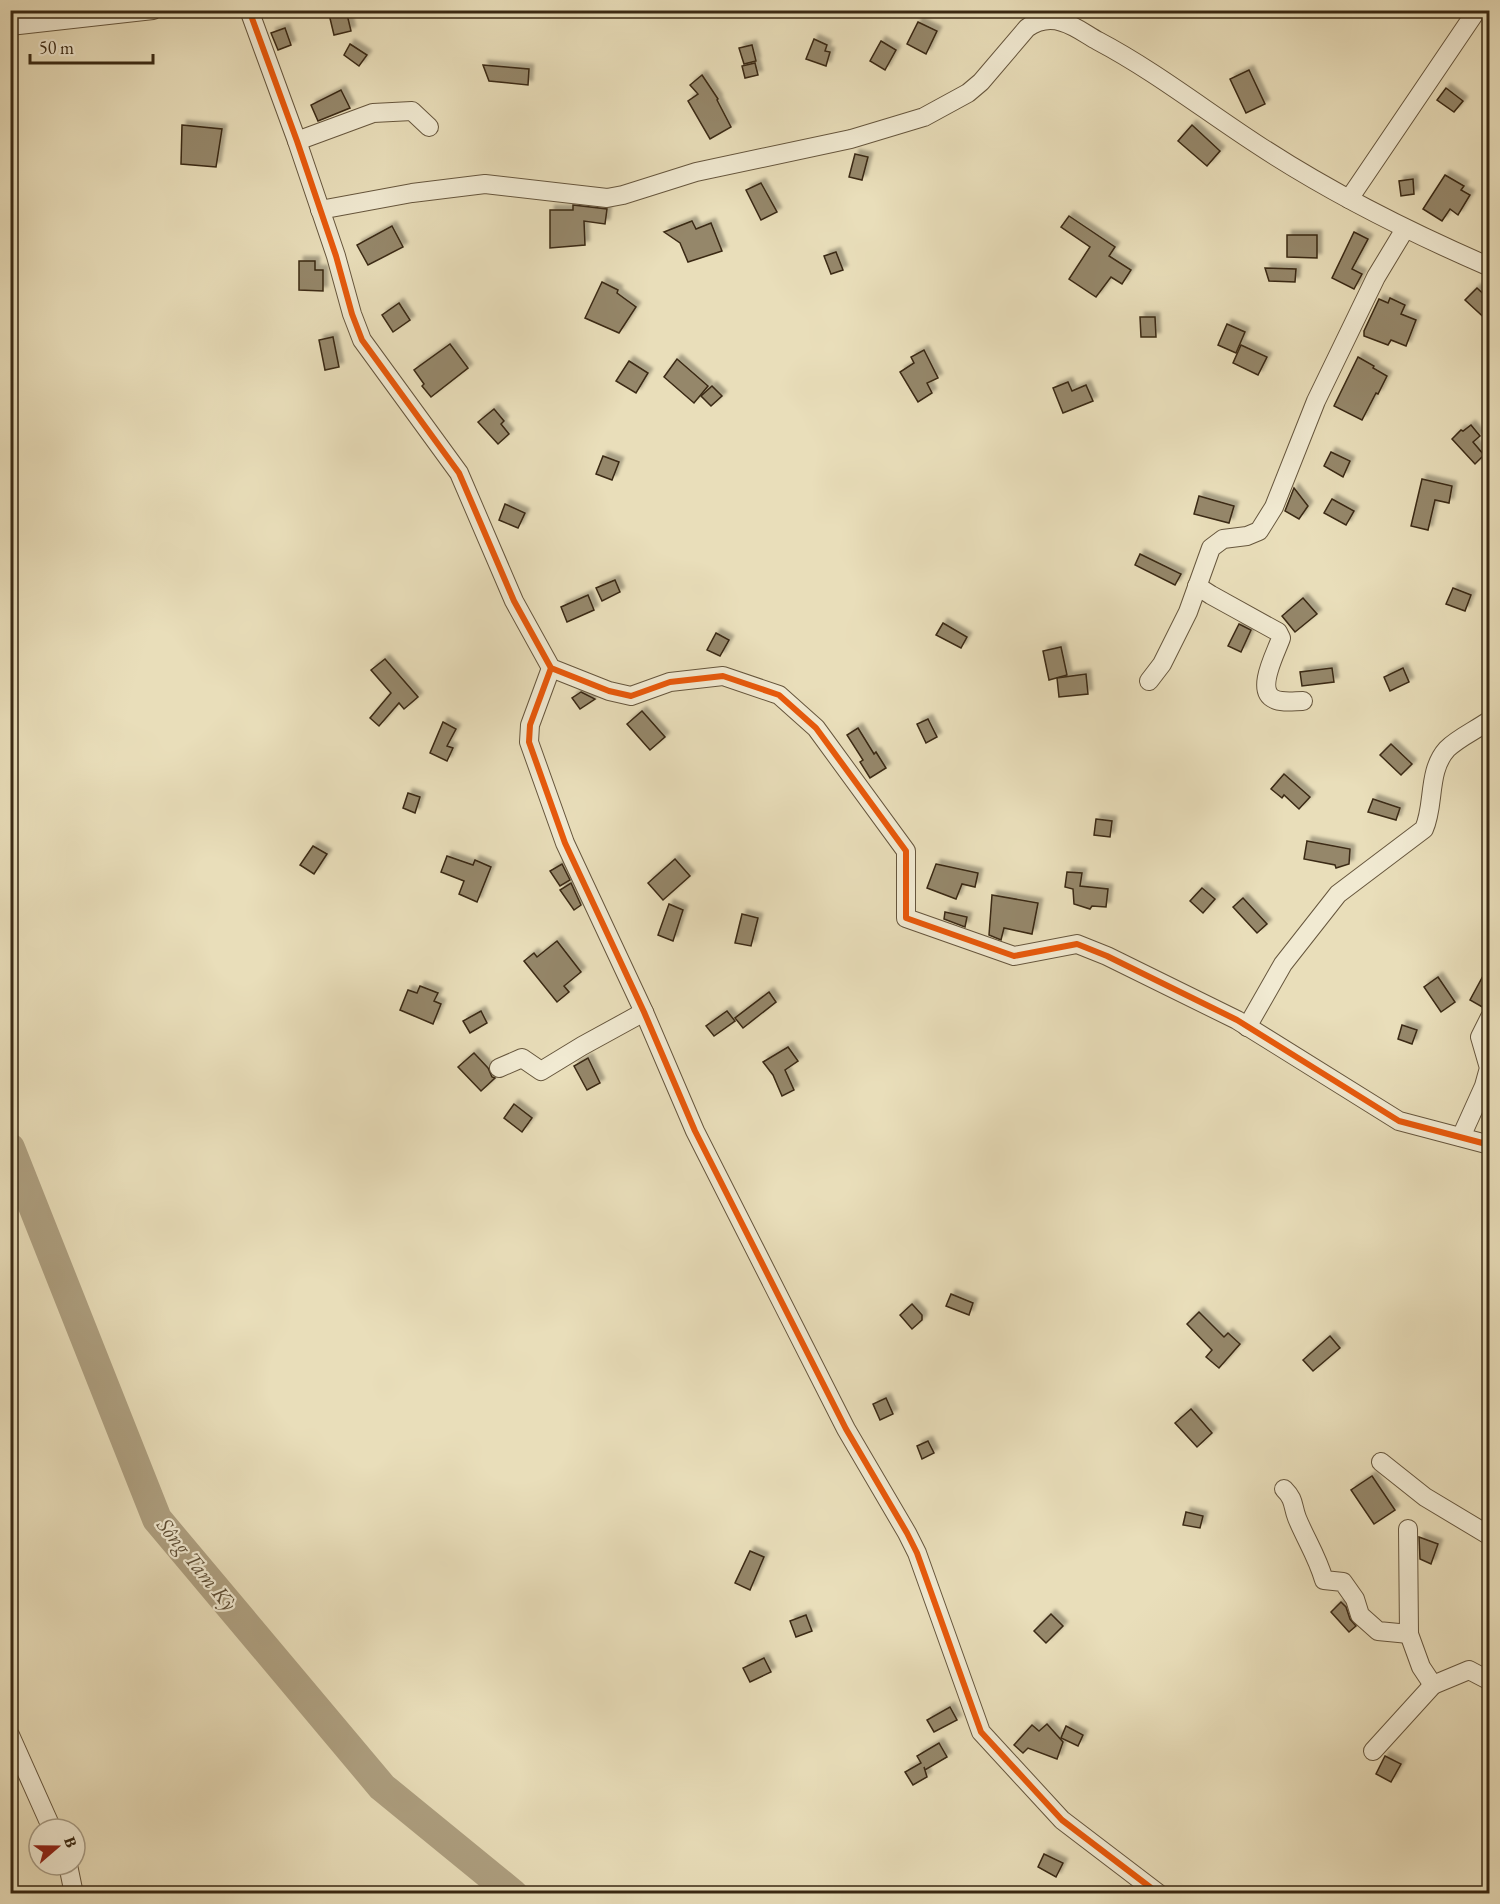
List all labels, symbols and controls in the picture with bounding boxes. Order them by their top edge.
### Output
scale bar [30,27,153,65]
text: 50 m [39,36,74,59]
water label: Sông Tam Kỳ [150,1511,244,1617]
north arrow [27,1817,87,1877]
text: B [59,1834,82,1850]

